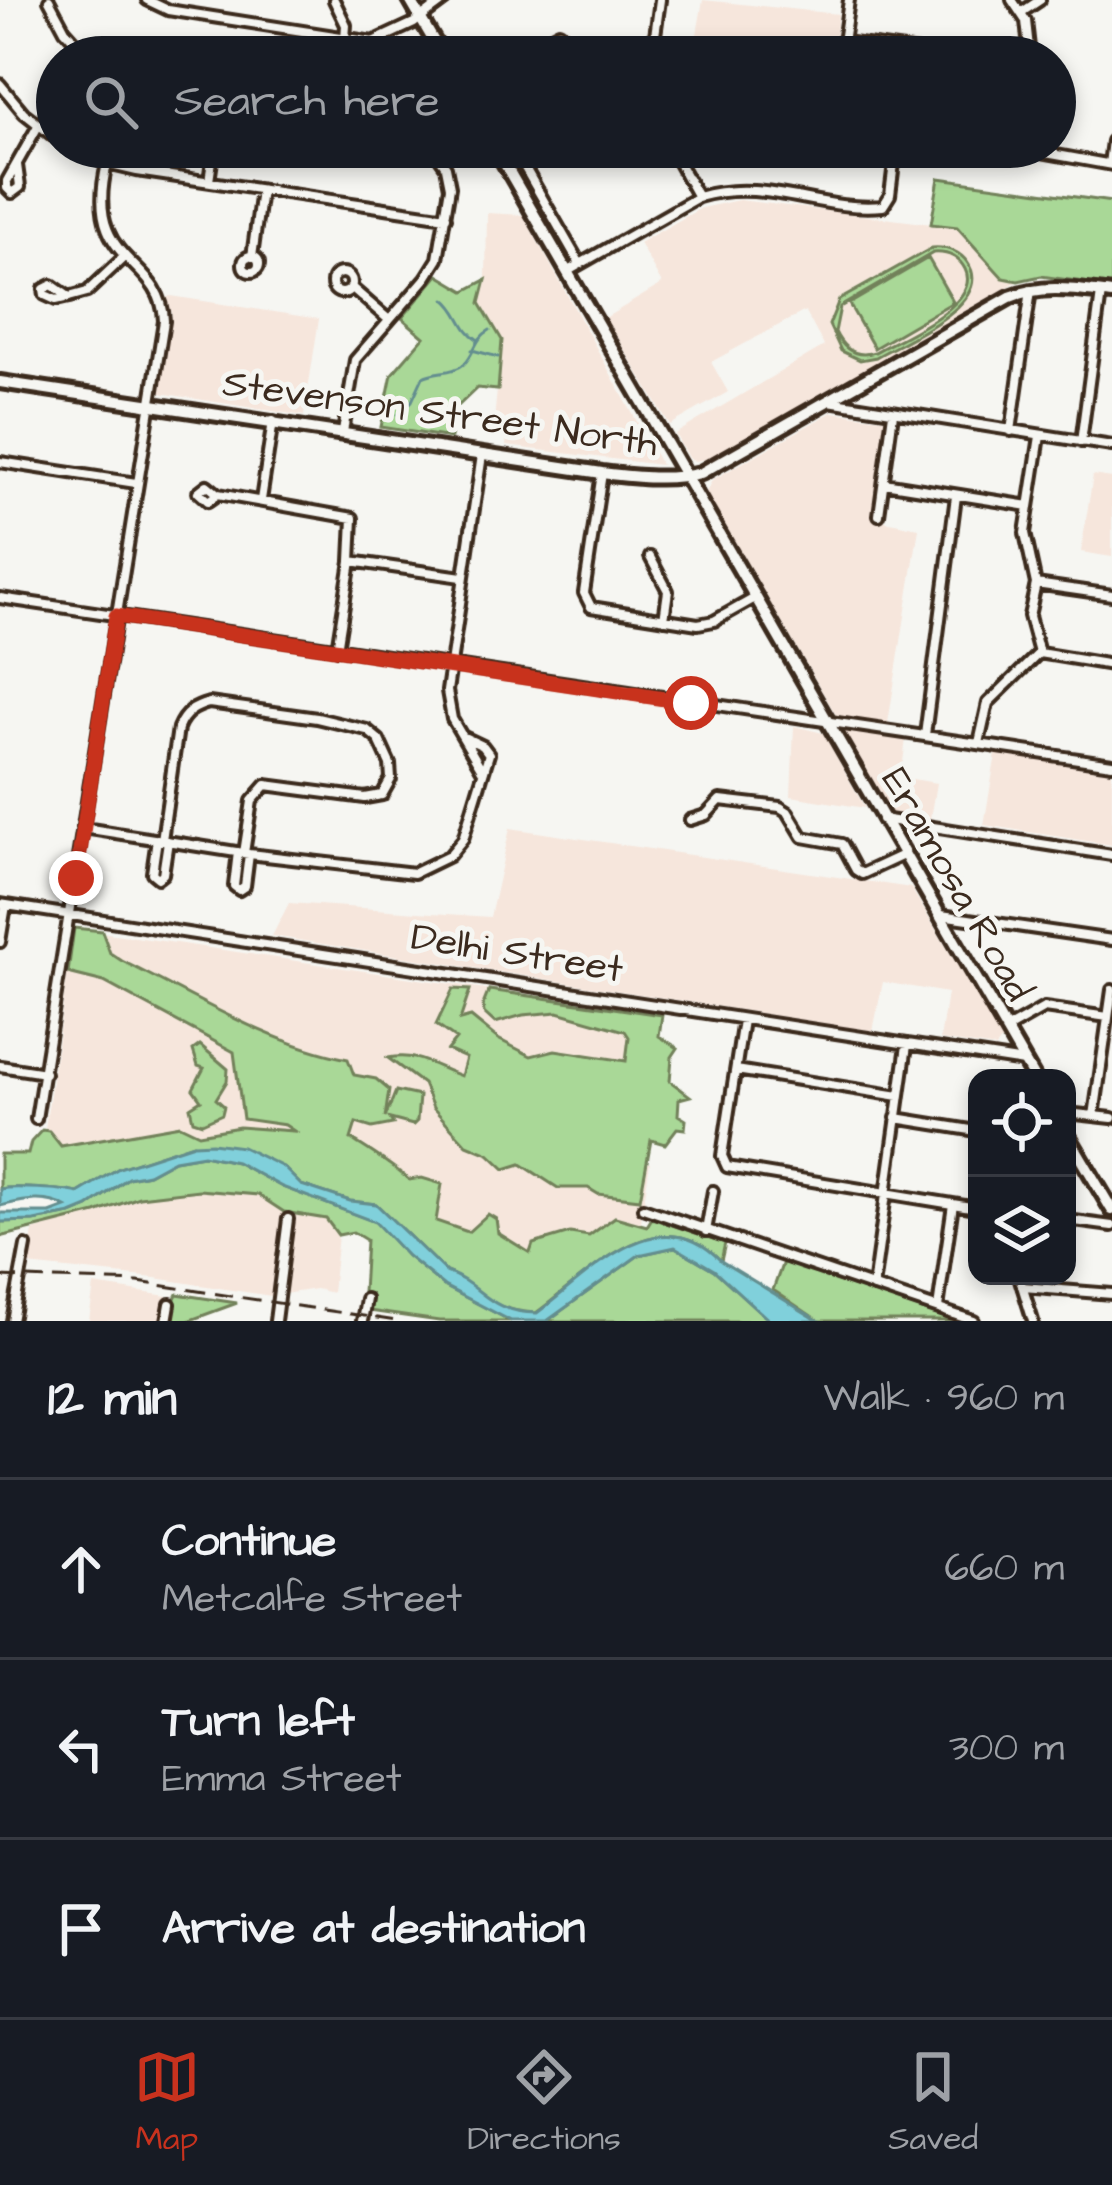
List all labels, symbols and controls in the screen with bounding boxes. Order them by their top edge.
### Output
search box [36,36,1076,168]
icon: search [78,69,144,135]
text: Search here [174,71,440,133]
street label: Stevenson Street North [219,357,661,471]
route start [664,676,718,730]
street label: Eramosa Road [867,758,1045,1012]
route end [49,851,103,905]
street label: Delhi Street [407,911,627,997]
map controls [968,1069,1076,1285]
button: locate [968,1069,1076,1177]
button: layers [968,1177,1076,1285]
text: 12 min [48,1364,177,1435]
text: Walk · 960 m [823,1372,1064,1426]
text: Continue [162,1511,336,1573]
icon: ahead [48,1536,114,1602]
text: 660 m [945,1542,1064,1596]
text: Metcalfe Street [162,1573,462,1627]
text: Turn left [162,1691,355,1753]
icon: left [48,1716,114,1782]
text: 300 m [949,1722,1064,1776]
text: Emma Street [162,1753,402,1807]
icon: arrive [48,1896,114,1962]
text: Arrive at destination [162,1898,585,1960]
tab: Map [134,2044,200,2162]
tab: Directions [467,2044,621,2162]
tab: Saved [888,2044,978,2162]

